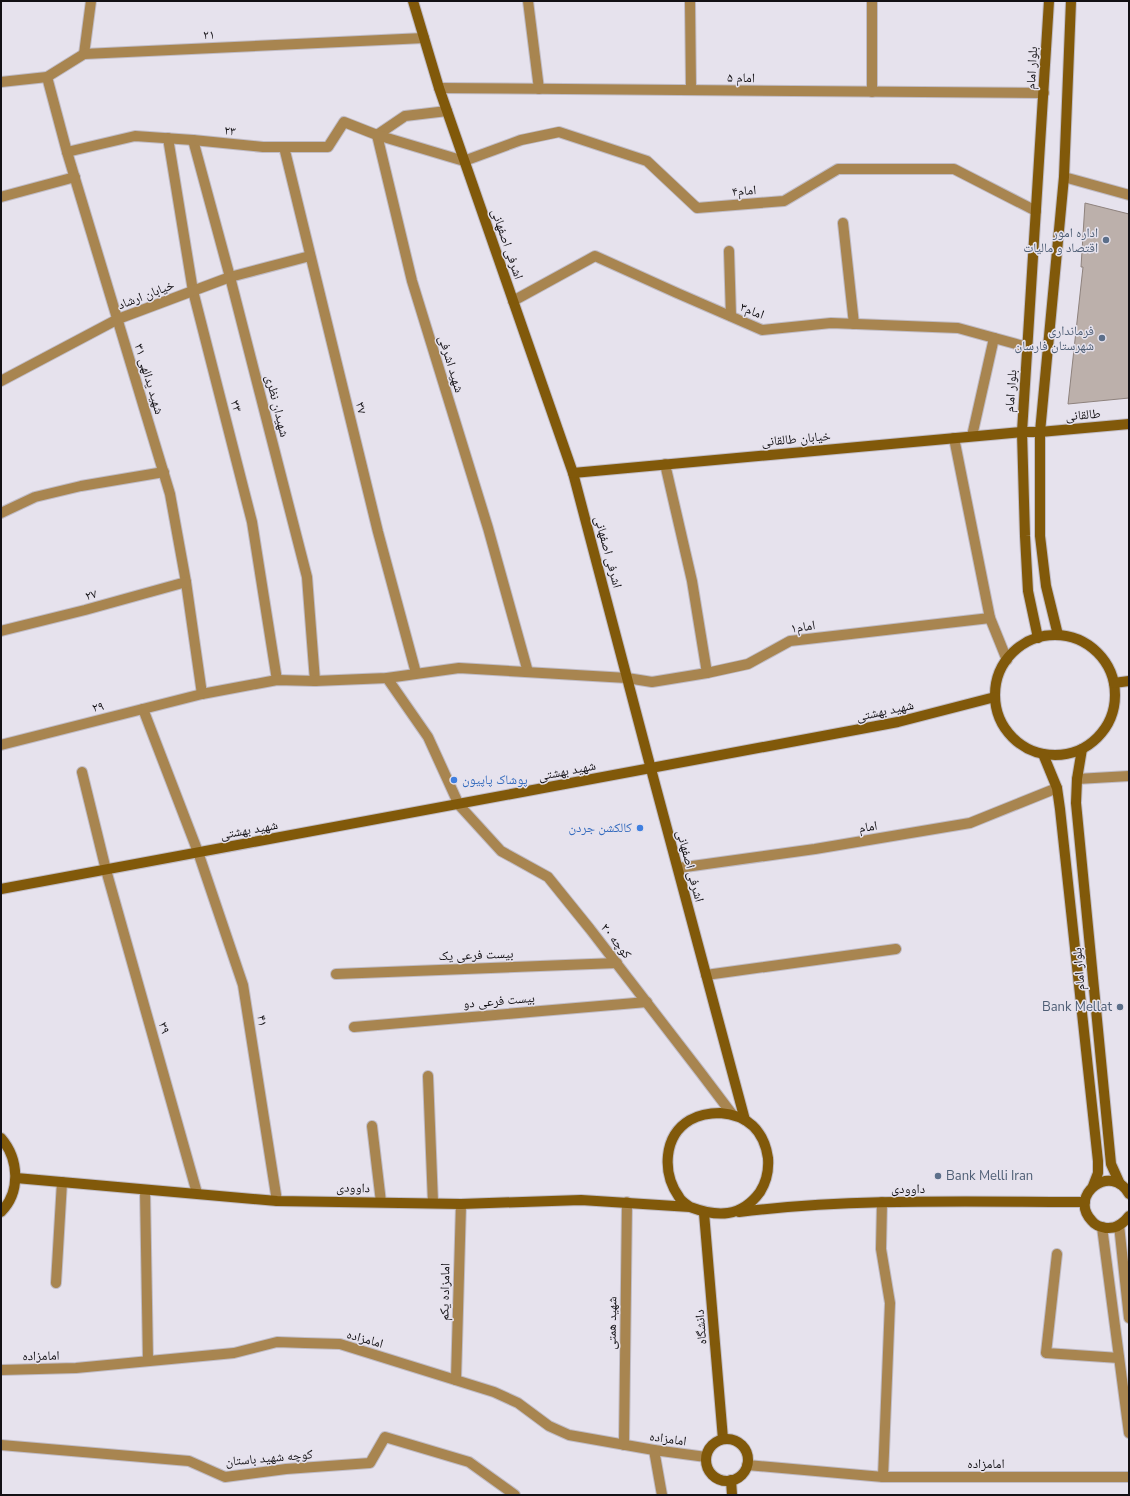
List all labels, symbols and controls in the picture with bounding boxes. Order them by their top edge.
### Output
street label: ۲۱ [203,26,215,44]
street label: بلوار امام [1022,46,1042,90]
street label: امام ۵ [727,69,755,87]
street label: ۲۳ [223,121,237,141]
street label: امام۴ [731,181,757,201]
street label: اشرفی اصفهانی [486,206,528,282]
place label: اداره امور اقتصاد و مالیات [1023,224,1098,257]
marker: اداره امور اقتصاد و مالیات [1101,235,1111,245]
street label: خیابان ارشاد [115,276,177,314]
street label: امام۳ [737,298,767,324]
place label: فرمانداری شهرستان فارسان [1015,322,1094,355]
street label: شهید اشرفی [434,333,468,395]
marker: فرمانداری شهرستان فارسان [1097,333,1107,343]
street label: ۳۱ شهید یدالهی [130,341,168,417]
street label: بلوار امام [1001,369,1021,413]
street label: شهیدان نظری [261,373,293,439]
street label: ۳۳ [226,398,246,414]
street label: ۳۷ [351,400,371,416]
street label: طالقانی [1065,404,1101,426]
street label: خیابان طالقانی [761,427,831,451]
street label: اشرفی اصفهانی [590,514,626,590]
street label: ۲۷ [83,585,99,605]
street label: امام۱ [789,616,817,638]
street label: شهید بهشتی [855,696,915,726]
street label: ۲۹ [90,697,106,717]
street label: شهید بهشتی [537,757,597,785]
place label: پوشاک پاپیون [462,771,528,789]
marker: پوشاک پاپیون [449,775,459,785]
street label: شهید بهشتی [219,816,279,844]
street label: امام [857,817,879,837]
place label: کالکشن جردن [569,819,633,837]
marker: کالکشن جردن [635,823,645,833]
street label: اشرفی اصفهانی [672,828,708,904]
street label: کوچه ۲۰ [596,919,636,963]
street label: بیست فرعی یک [438,945,514,965]
street label: بلوار امام [1068,947,1090,991]
street label: بیست فرعی دو [462,989,536,1013]
place label: Bank Mellat [1042,998,1112,1016]
marker: Bank Mellat [1115,1002,1125,1012]
street label: ۴۱ [252,1014,272,1028]
street label: ۳۹ [154,1020,174,1036]
place label: Bank Melli Iran [946,1167,1033,1185]
marker: Bank Melli Iran [933,1171,943,1181]
street label: داوودی [336,1179,370,1197]
street label: داوودی [891,1180,925,1198]
street label: امامزاده یکم [435,1263,455,1321]
street label: شهید همتی [603,1296,621,1350]
street label: دانشگاه [690,1309,712,1345]
street label: امامزاده [345,1325,385,1353]
street label: امامزاده [22,1347,60,1365]
street label: امامزاده [648,1427,688,1451]
street label: کوچه شهید باستان [225,1445,314,1471]
street label: امامزاده [967,1455,1005,1473]

